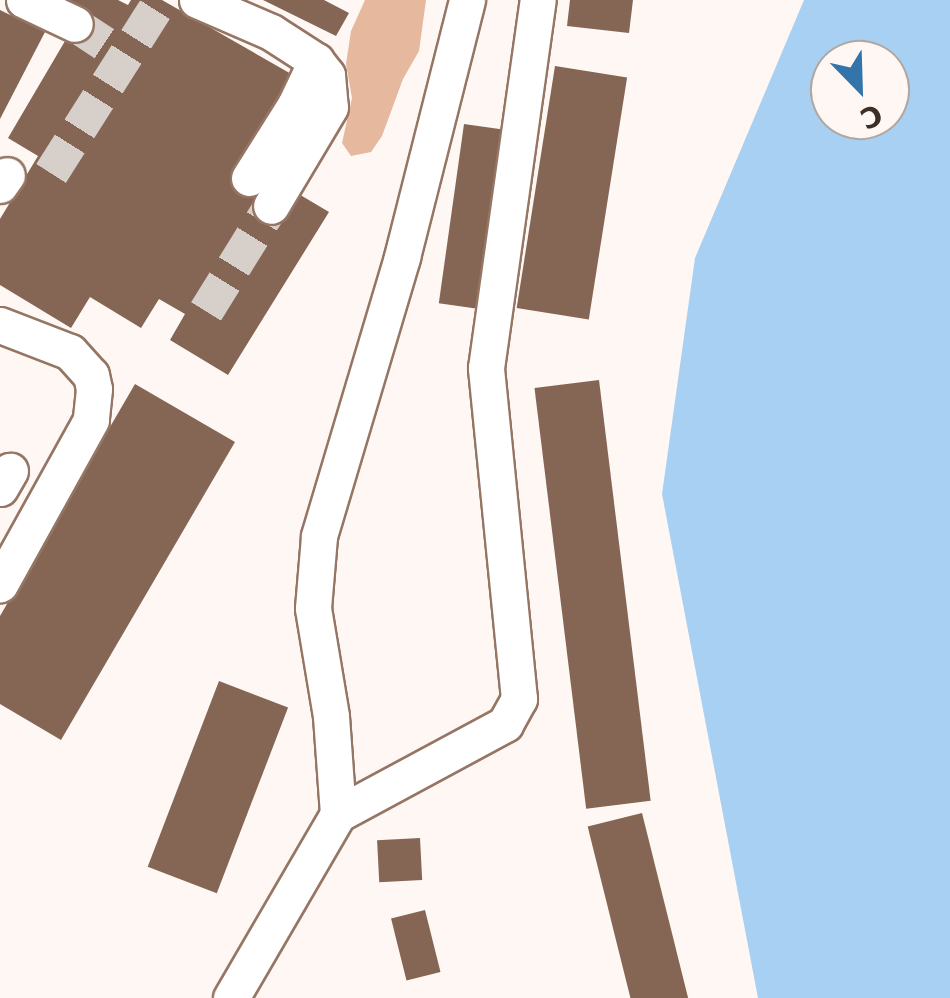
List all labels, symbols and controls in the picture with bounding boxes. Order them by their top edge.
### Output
north arrow [810,40,910,140]
text: С [855,97,887,135]

